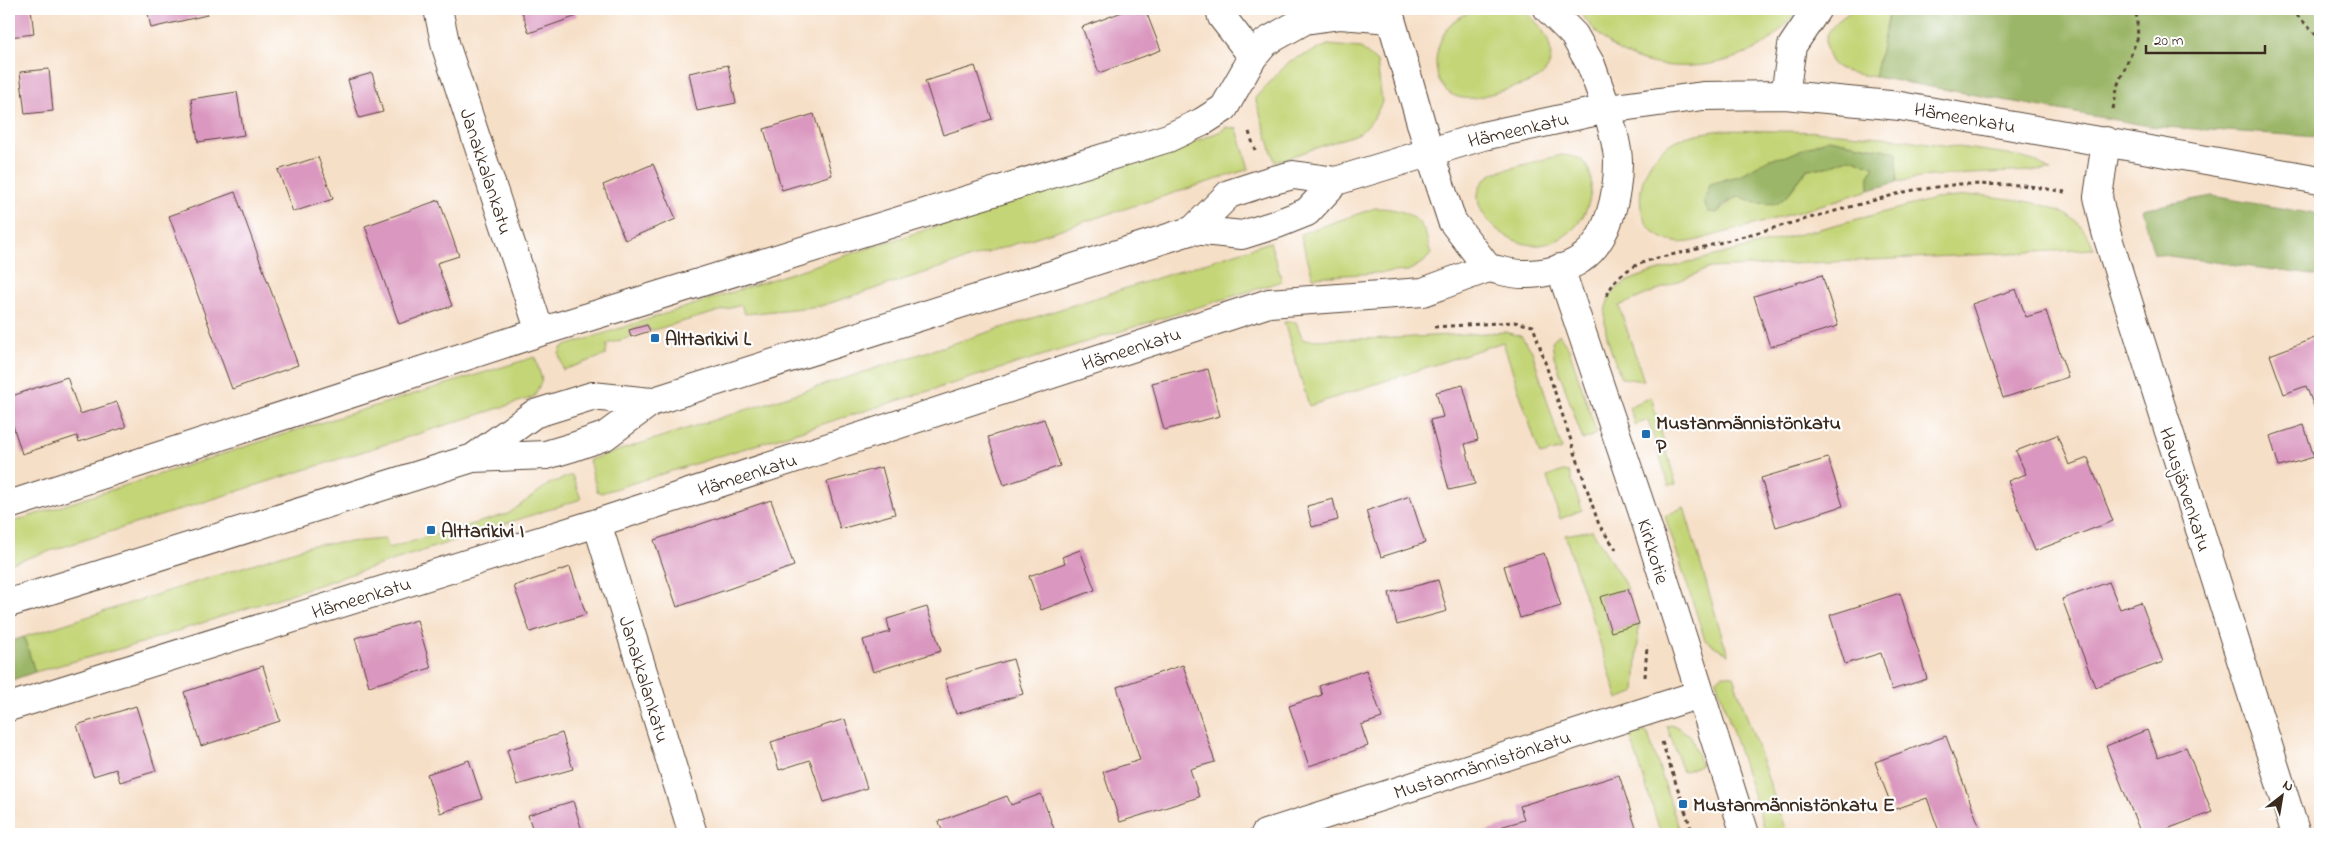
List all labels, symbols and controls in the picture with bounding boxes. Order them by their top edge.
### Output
scale bar [2146,22,2265,54]
text: 20 m [2154,30,2184,52]
street label: Hämeenkatu [1911,96,2018,143]
street label: Janakkalankatu [451,105,519,239]
street label: Hämeenkatu [1465,106,1572,157]
street label: Hämeenkatu [1078,321,1185,380]
place label: Alttarikivi L [665,326,751,355]
marker: Alttarikivi L [649,332,661,344]
place label: Mustanmännistönkatu P [1656,410,1841,462]
street label: Hausjärvenkatu [2150,424,2217,556]
marker: Mustanmännistönkatu P [1640,428,1652,440]
street label: Hämeenkatu [694,447,801,506]
street label: Kirkkotie [1628,516,1675,588]
place label: Alttarikivi I [441,518,524,547]
marker: Alttarikivi I [425,524,437,536]
street label: Hämeenkatu [308,571,415,628]
street label: Janakkalankatu [610,613,676,747]
street label: Mustanmännistönkatu [1390,724,1575,809]
north arrow [2256,770,2306,820]
text: N [2278,775,2297,798]
place label: Mustanmännistönkatu E [1693,792,1895,821]
marker: Mustanmännistönkatu E [1677,798,1689,810]

